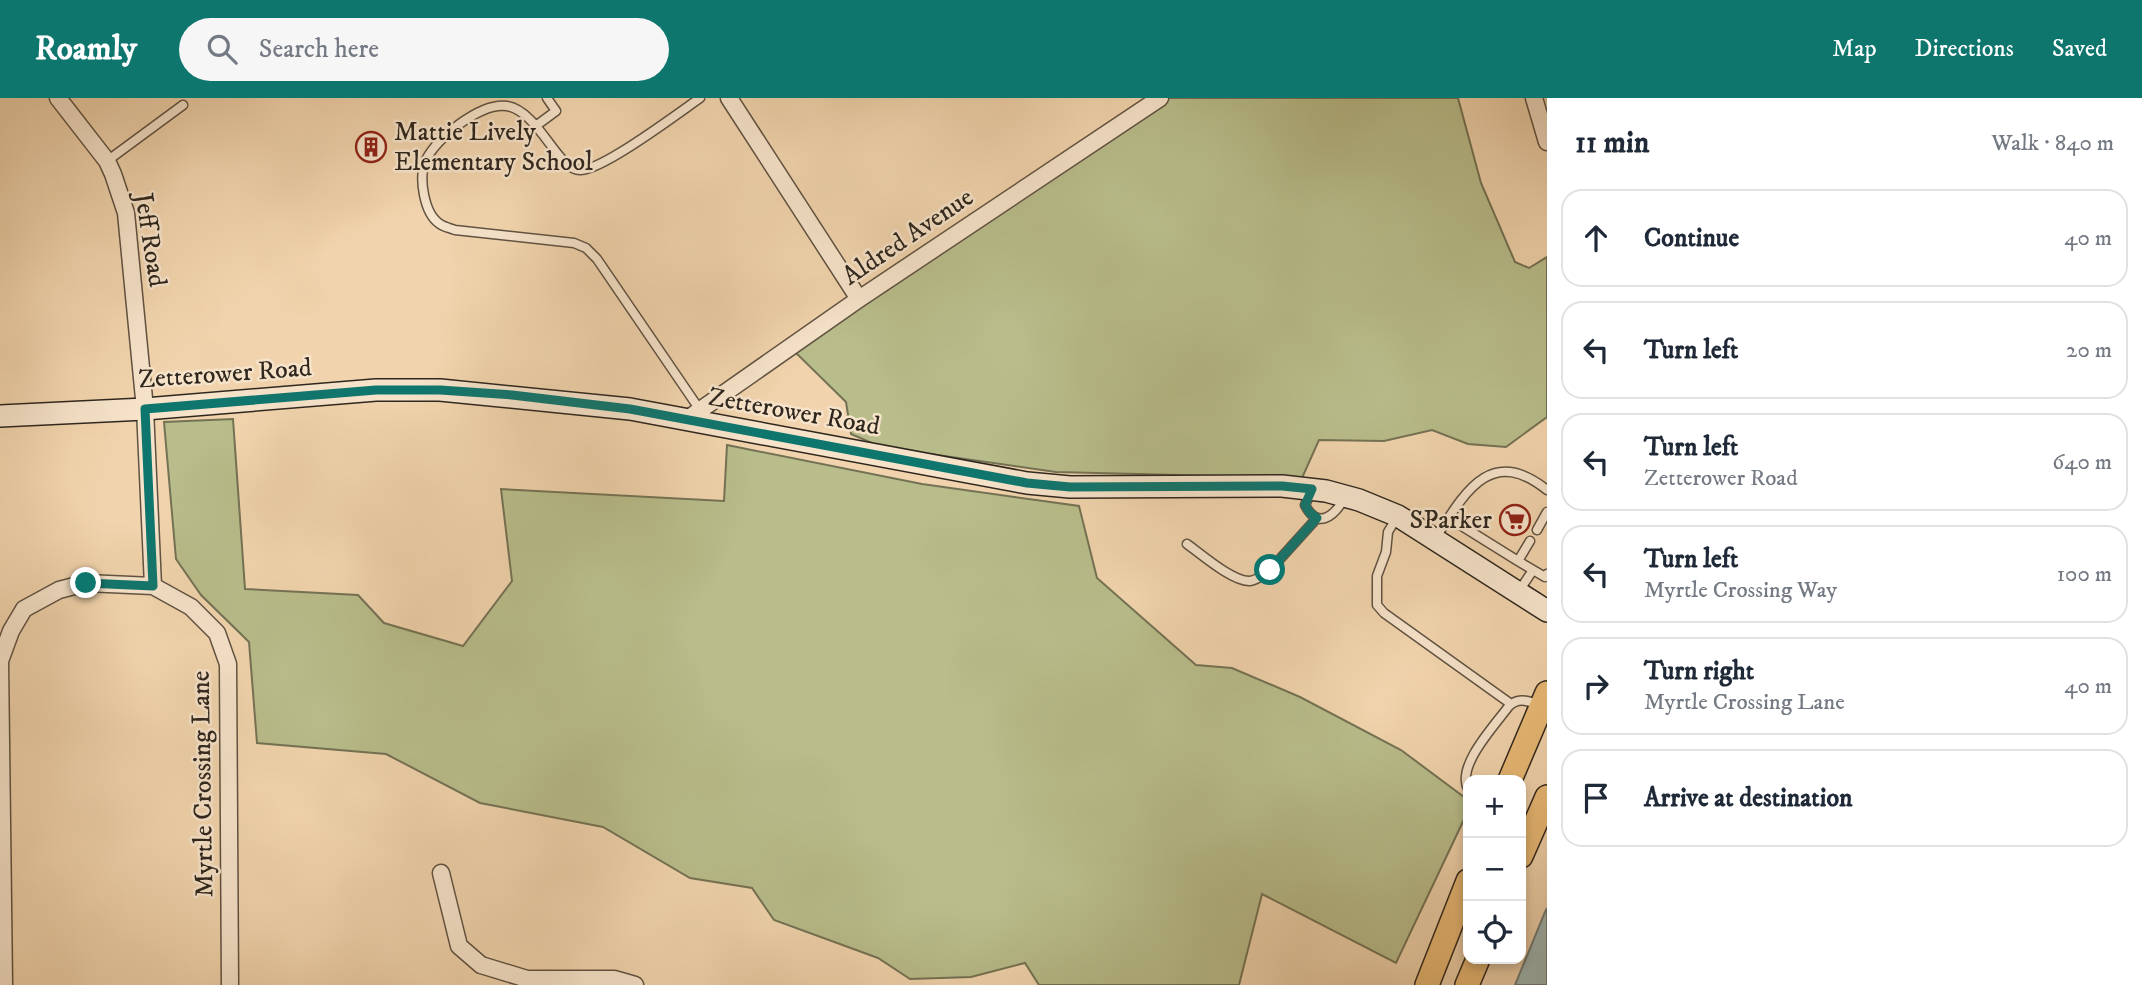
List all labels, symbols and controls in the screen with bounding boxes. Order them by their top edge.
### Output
search box [179,18,669,81]
text: Roamly [35,29,137,70]
icon: search [203,30,241,68]
text: Search here [259,33,379,66]
text: Map [1832,34,1877,64]
text: Directions [1915,34,2014,64]
text: Saved [2052,34,2107,64]
place label: Mattie Lively Elementary School [394,116,593,179]
text: 11 min [1575,125,1649,162]
text: Walk · 840 m [1991,129,2114,158]
building icon: Mattie Lively Elementary School [354,130,388,164]
street label: Aldred Avenue [836,181,980,293]
street label: Jeff Road [126,189,174,289]
icon: ahead [1577,219,1615,257]
text: Continue [1644,222,1739,255]
text: 40 m [2064,224,2112,253]
icon: left [1577,331,1615,369]
text: Turn left [1644,334,1738,367]
text: 20 m [2066,336,2112,365]
street label: Zetterower Road [137,351,313,397]
street label: Zetterower Road [706,381,882,443]
text: Turn left [1644,431,1738,464]
icon: left [1577,443,1615,481]
text: 640 m [2052,448,2112,477]
text: Zetterower Road [1644,464,1798,493]
supermarket icon: SParker [1498,503,1532,537]
place label: SParker [1410,504,1492,537]
text: Turn left [1644,543,1738,576]
route start [1254,554,1285,585]
icon: left [1577,555,1615,593]
text: 100 m [2057,560,2112,589]
route end [70,567,101,598]
text: Myrtle Crossing Way [1644,576,1837,605]
text: Turn right [1644,655,1754,688]
icon: right [1577,667,1615,705]
street label: Myrtle Crossing Lane [185,670,221,898]
text: 40 m [2064,672,2112,701]
text: Myrtle Crossing Lane [1644,688,1845,717]
map controls [1463,775,1526,964]
button: + [1463,775,1526,838]
icon: arrive [1577,779,1615,817]
text: Arrive at destination [1644,782,1853,815]
button: − [1463,838,1526,901]
button: locate [1463,901,1526,964]

